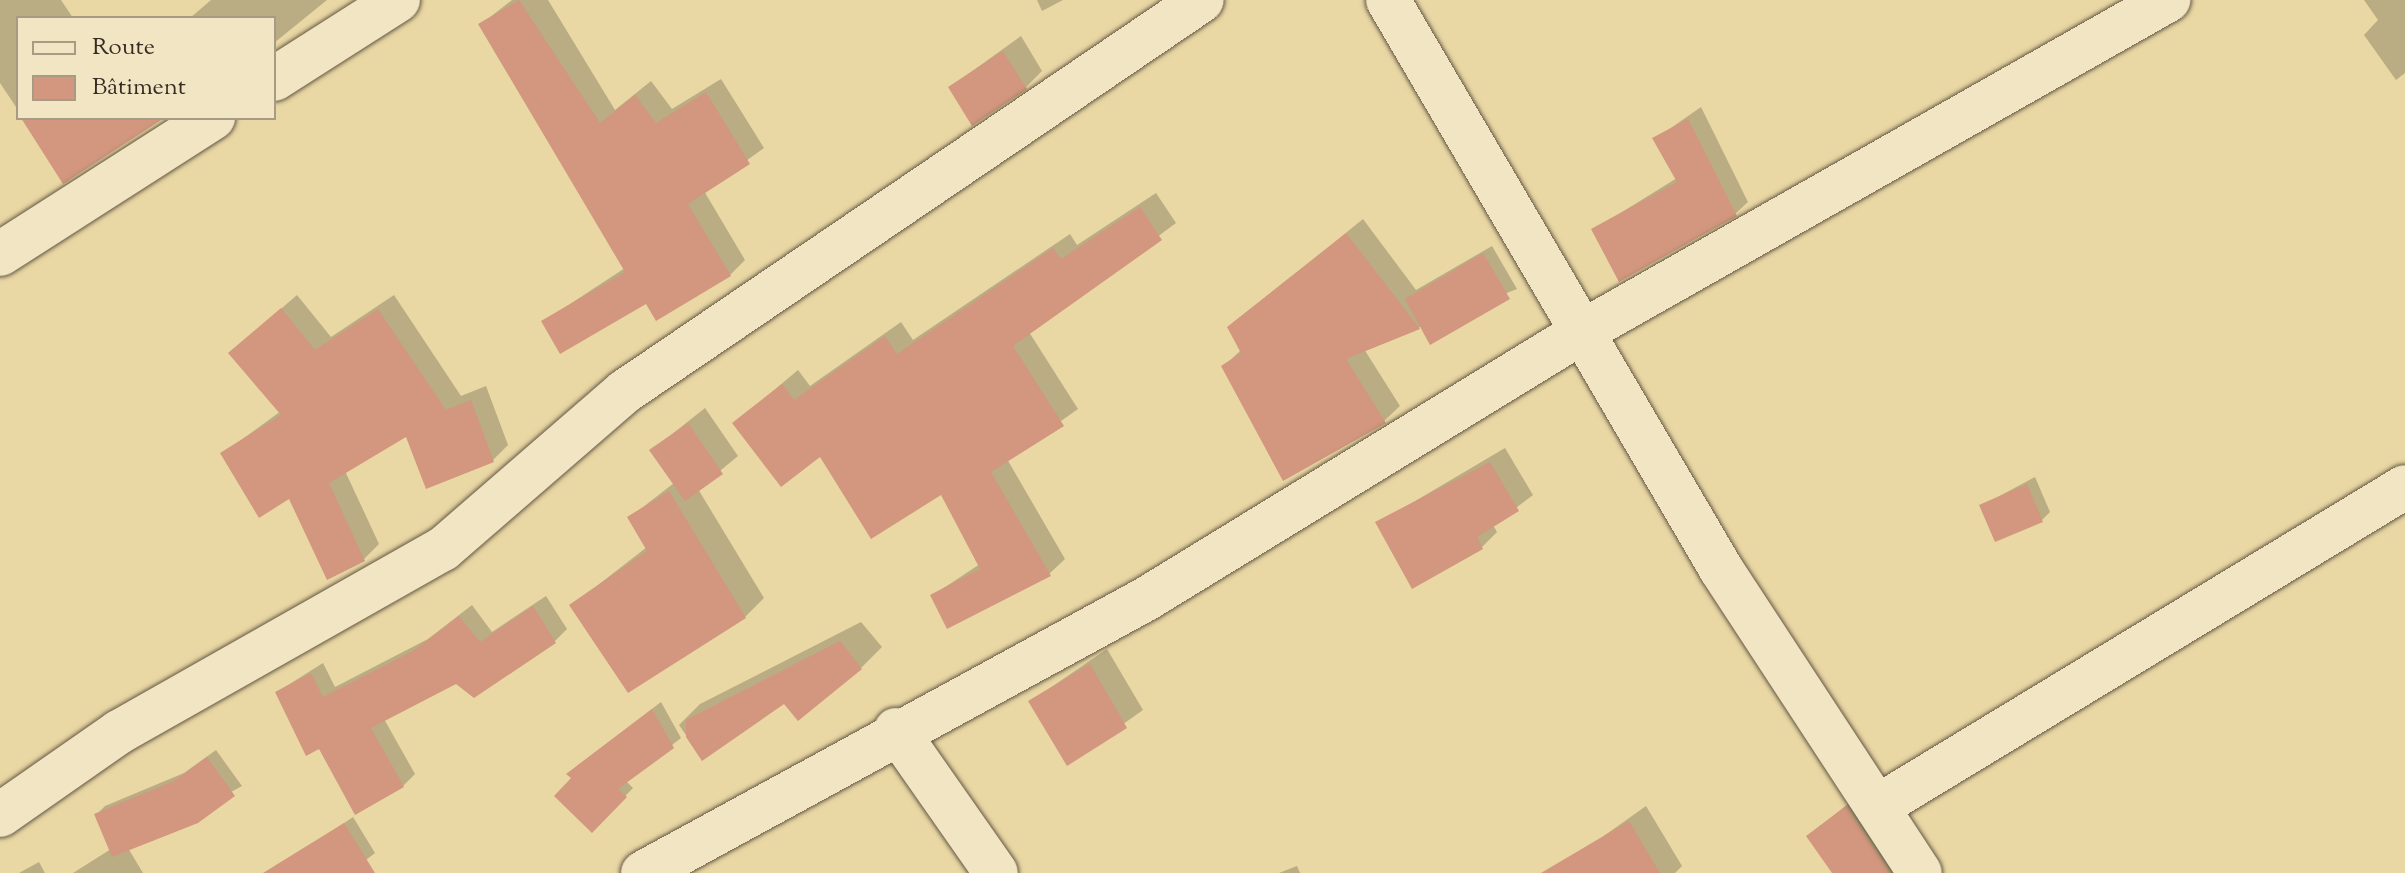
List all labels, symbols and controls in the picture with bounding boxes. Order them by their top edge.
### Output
legend [16,16,276,120]
text: Route [92,31,155,65]
text: Bâtiment [92,71,186,105]

